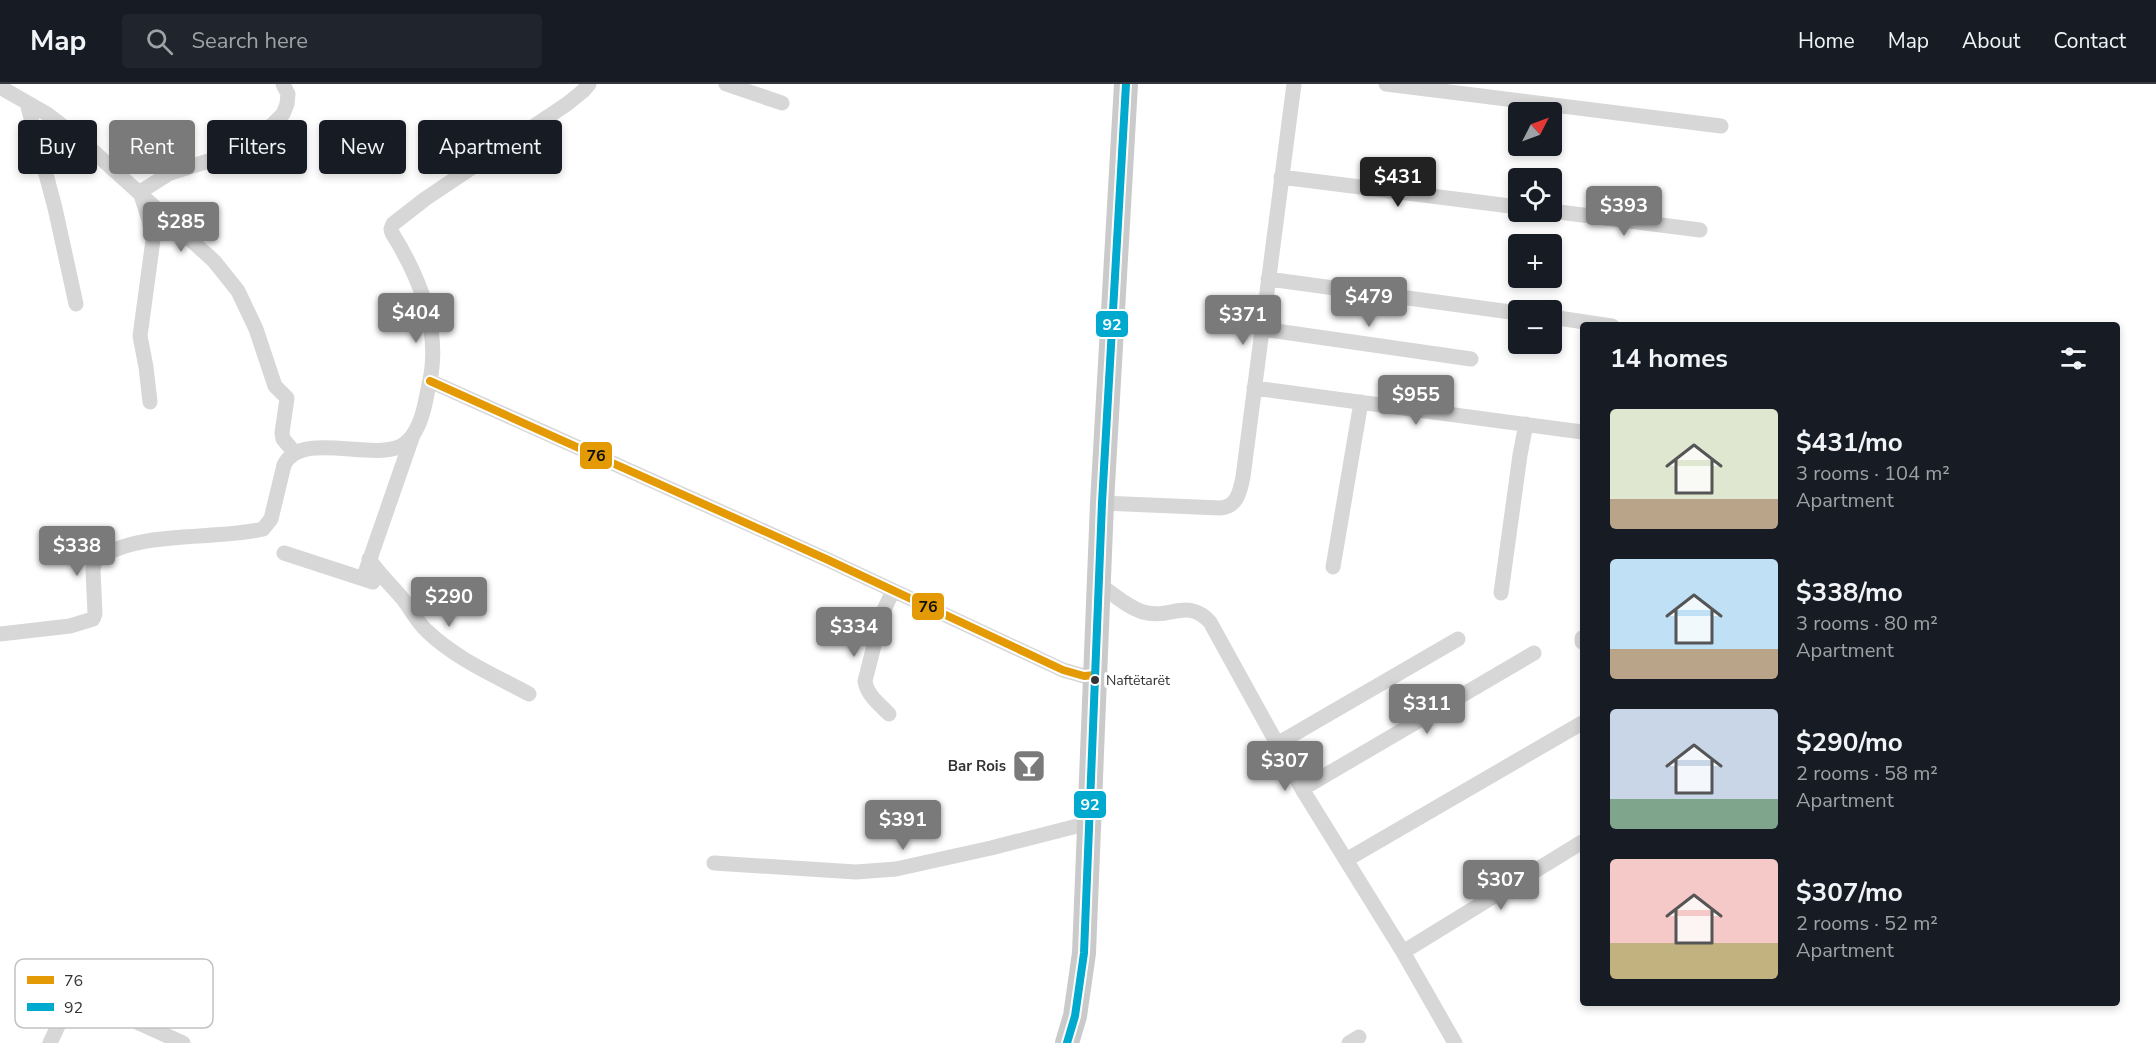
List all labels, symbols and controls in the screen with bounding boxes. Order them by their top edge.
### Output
search box [122,14,542,68]
text: Map [30,22,86,60]
icon: search [143,25,176,58]
text: Search here [191,26,308,56]
text: Home [1798,27,1855,55]
text: Map [1888,27,1929,55]
text: About [1962,27,2020,55]
text: Contact [2053,27,2126,55]
north arrow [1508,102,1562,156]
map controls [1508,102,1562,354]
chip: Buy [18,120,97,174]
chip: Rent [109,120,195,174]
chip: Filters [207,120,307,174]
chip: New [319,120,406,174]
chip: Apartment [418,120,562,174]
pin: $431 [1362,157,1434,208]
text: $431 [1374,163,1422,190]
button: locate [1508,168,1562,222]
pin: $393 [1588,186,1660,237]
text: $393 [1600,192,1648,219]
pin: $285 [145,202,217,253]
text: $285 [157,208,205,235]
button: + [1508,234,1562,288]
pin: $479 [1333,277,1405,328]
text: $479 [1345,283,1393,310]
pin: $404 [380,293,452,344]
pin: $371 [1207,295,1279,346]
text: $404 [392,299,440,326]
button: − [1508,300,1562,354]
text: $371 [1219,301,1267,328]
line badge: 92 [1095,310,1129,338]
text: 92 [1102,314,1122,336]
text: 14 homes [1610,341,1728,376]
icon: filters [2057,342,2090,375]
pin: $955 [1380,375,1452,426]
text: $955 [1392,381,1440,408]
text: $431/mo [1796,425,1903,460]
icon: home [1658,433,1730,505]
line badge: 76 [579,441,613,470]
text: 76 [586,445,606,467]
text: 3 rooms · 104 m² [1796,460,1950,487]
text: Apartment [1796,487,1894,514]
pin: $338 [41,526,113,577]
text: $338 [53,532,101,559]
text: $338/mo [1796,575,1903,610]
pin: $290 [413,577,485,628]
text: $290 [425,583,473,610]
icon: home [1658,583,1730,655]
line badge: 76 [911,592,945,621]
text: 76 [918,596,938,618]
pin: $334 [818,607,890,658]
text: 3 rooms · 80 m² [1796,610,1938,637]
text: $334 [830,613,878,640]
text: Apartment [1796,637,1894,664]
place label: Naftëtarët [1106,671,1170,690]
marker: Naftëtarët [1089,674,1101,686]
pin: $311 [1391,684,1463,735]
text: $311 [1403,690,1451,717]
text: $290/mo [1796,725,1903,760]
icon: home [1658,733,1730,805]
pin: $307 [1249,741,1321,792]
text: $307 [1261,747,1309,774]
bar icon: Bar Rois [1011,748,1047,784]
place label: Bar Rois [948,756,1006,776]
text: 2 rooms · 58 m² [1796,760,1938,787]
text: Apartment [1796,787,1894,814]
line badge: 92 [1073,790,1107,819]
text: 92 [1080,794,1100,816]
pin: $391 [867,800,939,851]
text: $391 [879,806,927,833]
pin: $307 [1465,860,1537,911]
text: $307 [1477,866,1525,893]
text: $307/mo [1796,875,1903,910]
icon: home [1658,883,1730,955]
text: 2 rooms · 52 m² [1796,910,1938,937]
text: Apartment [1796,937,1894,964]
legend [15,959,213,1028]
text: 76 [64,970,83,992]
text: 92 [64,997,83,1019]

